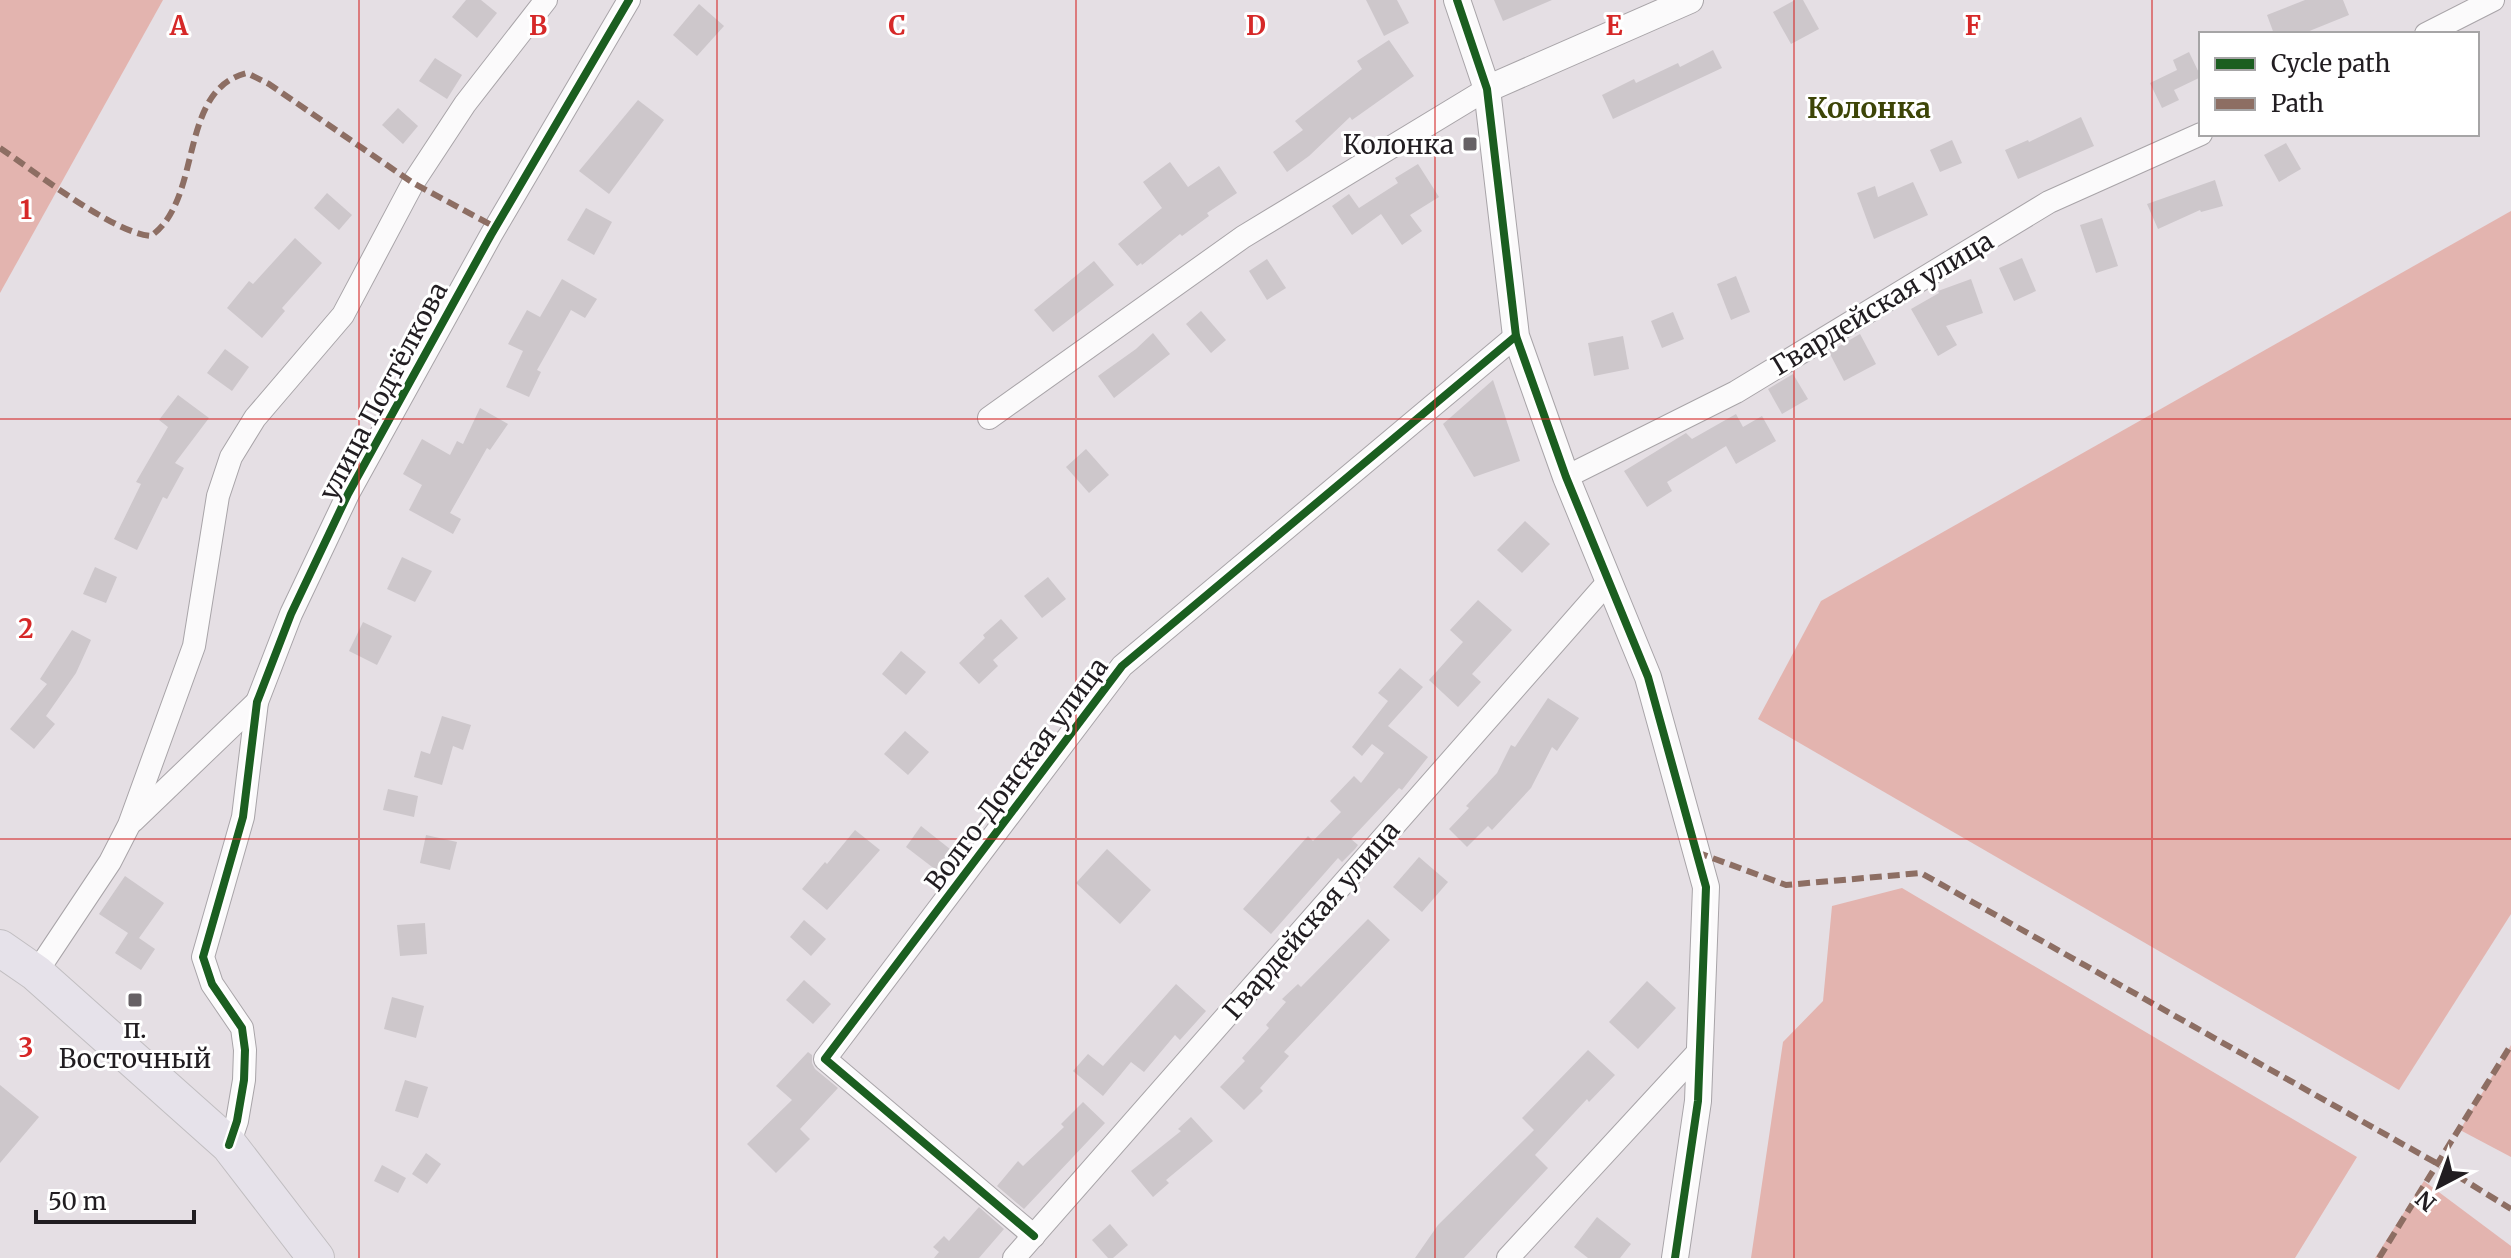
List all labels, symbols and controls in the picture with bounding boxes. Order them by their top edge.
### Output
text: A [169,9,189,42]
text: B [529,9,547,42]
text: C [888,9,906,42]
text: D [1246,9,1266,42]
text: E [1606,9,1623,42]
text: F [1965,9,1981,42]
legend [2199,32,2479,136]
text: Cycle path [2271,48,2390,79]
text: Path [2271,88,2324,119]
district label: Колонка [1807,90,1931,126]
place label: Колонка [1343,128,1454,161]
marker: Колонка [1461,135,1479,153]
text: 1 [20,193,32,226]
street label: Гвардейская улица [1765,224,1999,382]
street label: улица Подтёлкова [312,276,454,506]
text: 2 [18,612,34,645]
street label: Волго-Донская улица [917,651,1115,897]
street label: Гвардейская улица [1216,814,1406,1026]
marker: п. Восточный [126,991,144,1009]
place label: п. Восточный [59,1012,211,1075]
text: 3 [19,1031,33,1064]
north arrow [2399,1146,2479,1226]
scale bar [36,1174,194,1224]
text: N [2410,1184,2442,1217]
text: 50 m [48,1186,107,1217]

